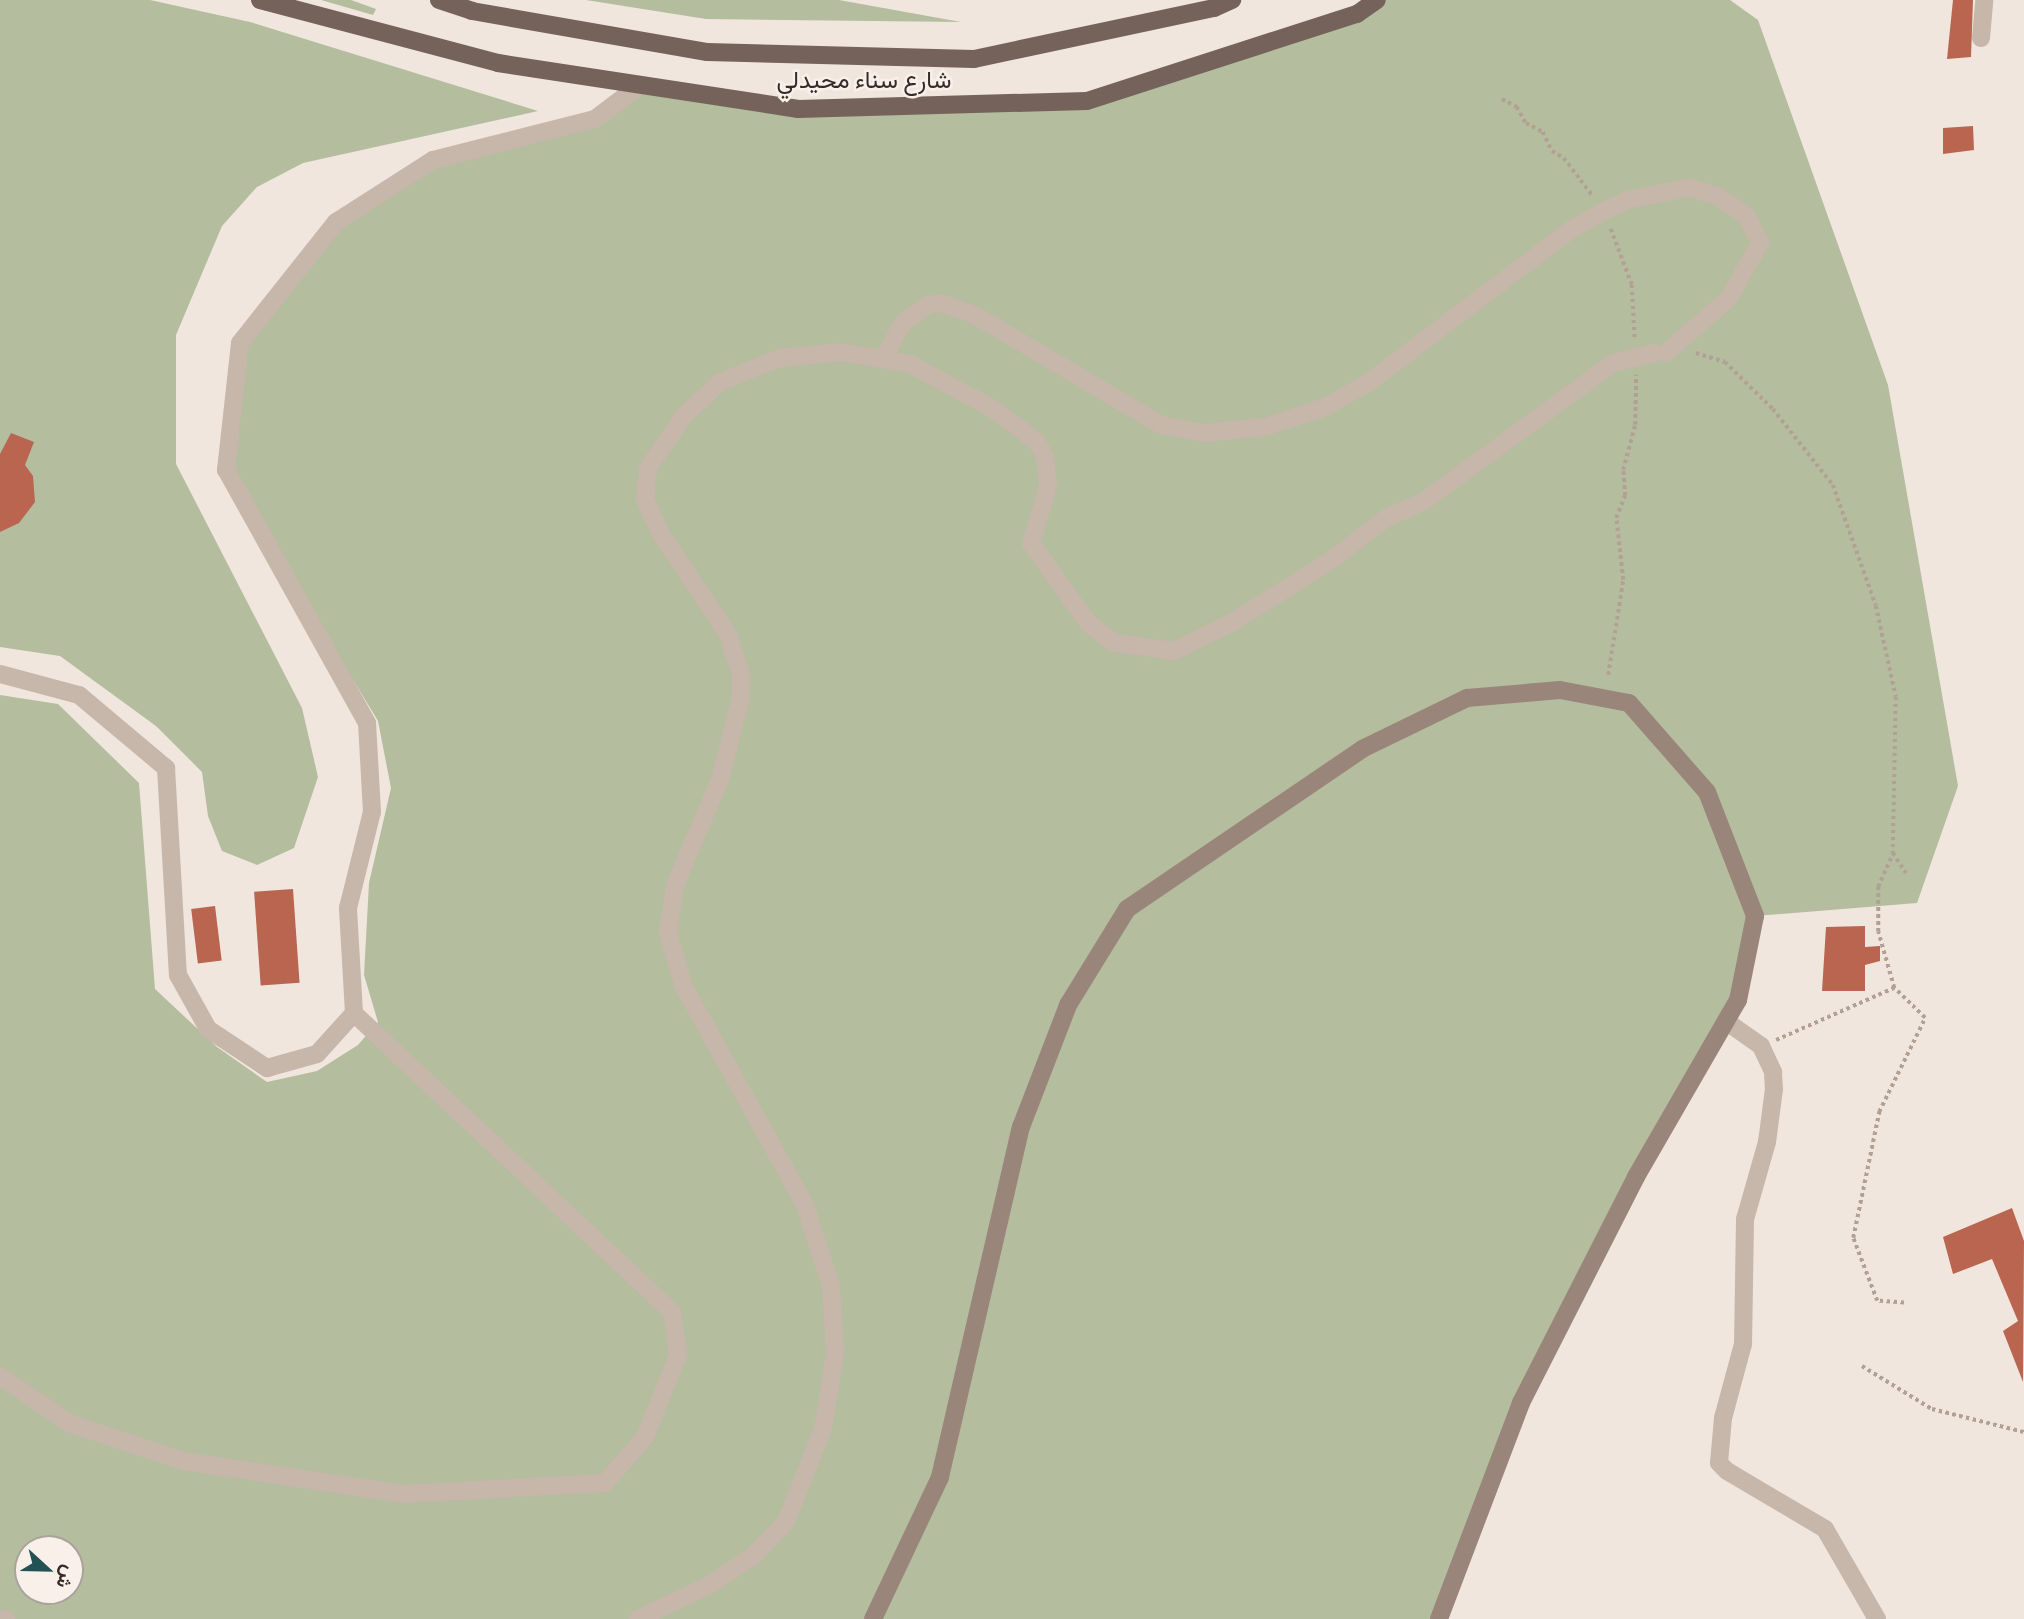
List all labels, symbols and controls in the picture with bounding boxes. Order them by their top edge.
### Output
street label: شارع سناء محيدلي [777,66,951,94]
north arrow [14,1535,84,1605]
text: ش [49,1561,85,1593]

